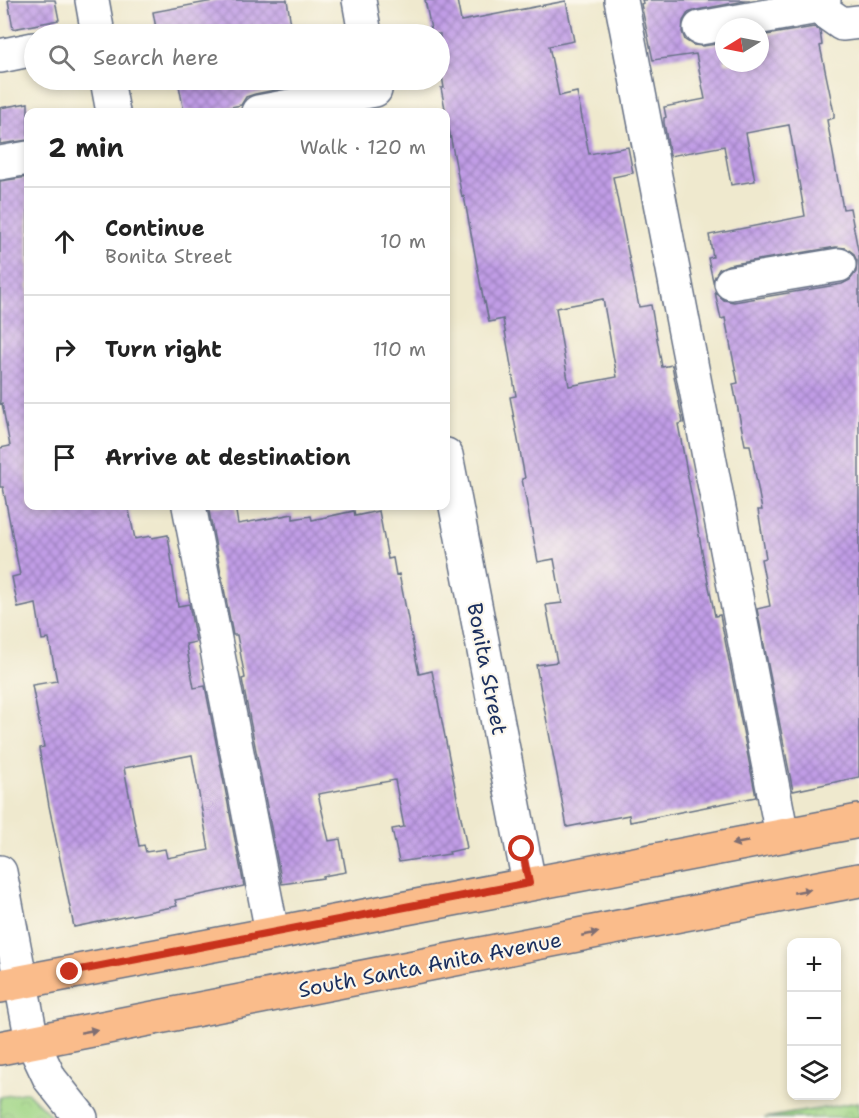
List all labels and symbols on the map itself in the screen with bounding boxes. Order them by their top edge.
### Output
north arrow [715,18,769,72]
street label: Bonita Street [460,601,514,737]
route start [508,835,534,861]
one-way arrow [730,839,749,848]
one-way arrow [793,886,812,895]
street label: South Santa Anita Avenue [296,926,564,1004]
one-way arrow [581,929,600,938]
route end [56,958,82,984]
one-way arrow [80,1026,99,1035]

